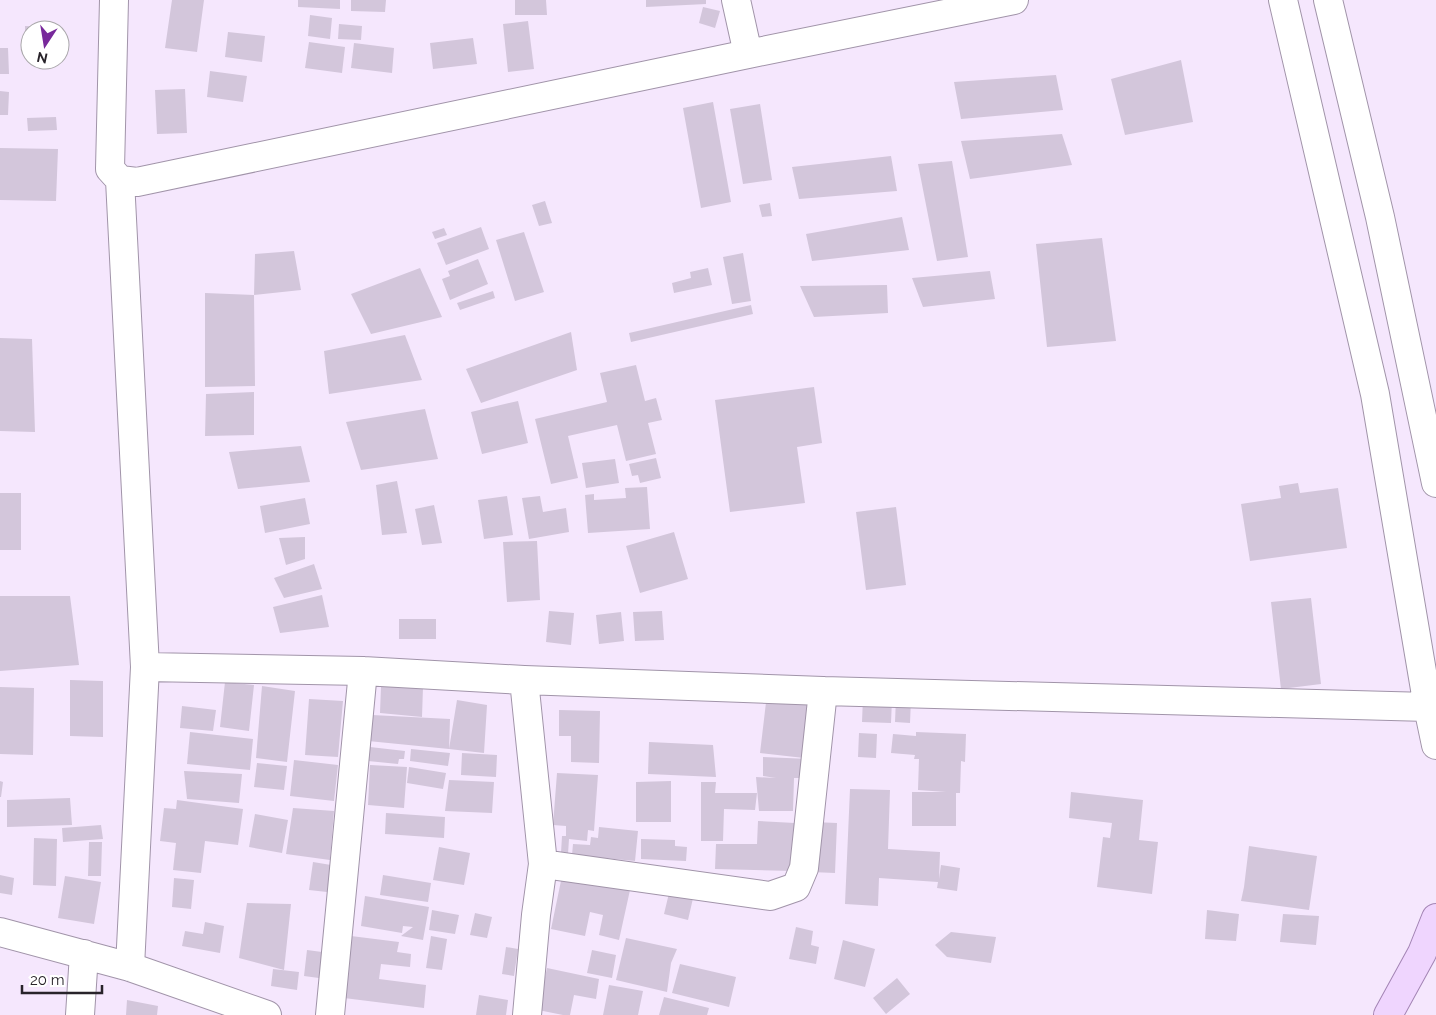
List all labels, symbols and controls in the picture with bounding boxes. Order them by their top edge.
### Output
north arrow [20,20,70,70]
text: N [35,49,49,67]
scale bar [22,962,102,994]
text: 20 m [30,971,65,989]

